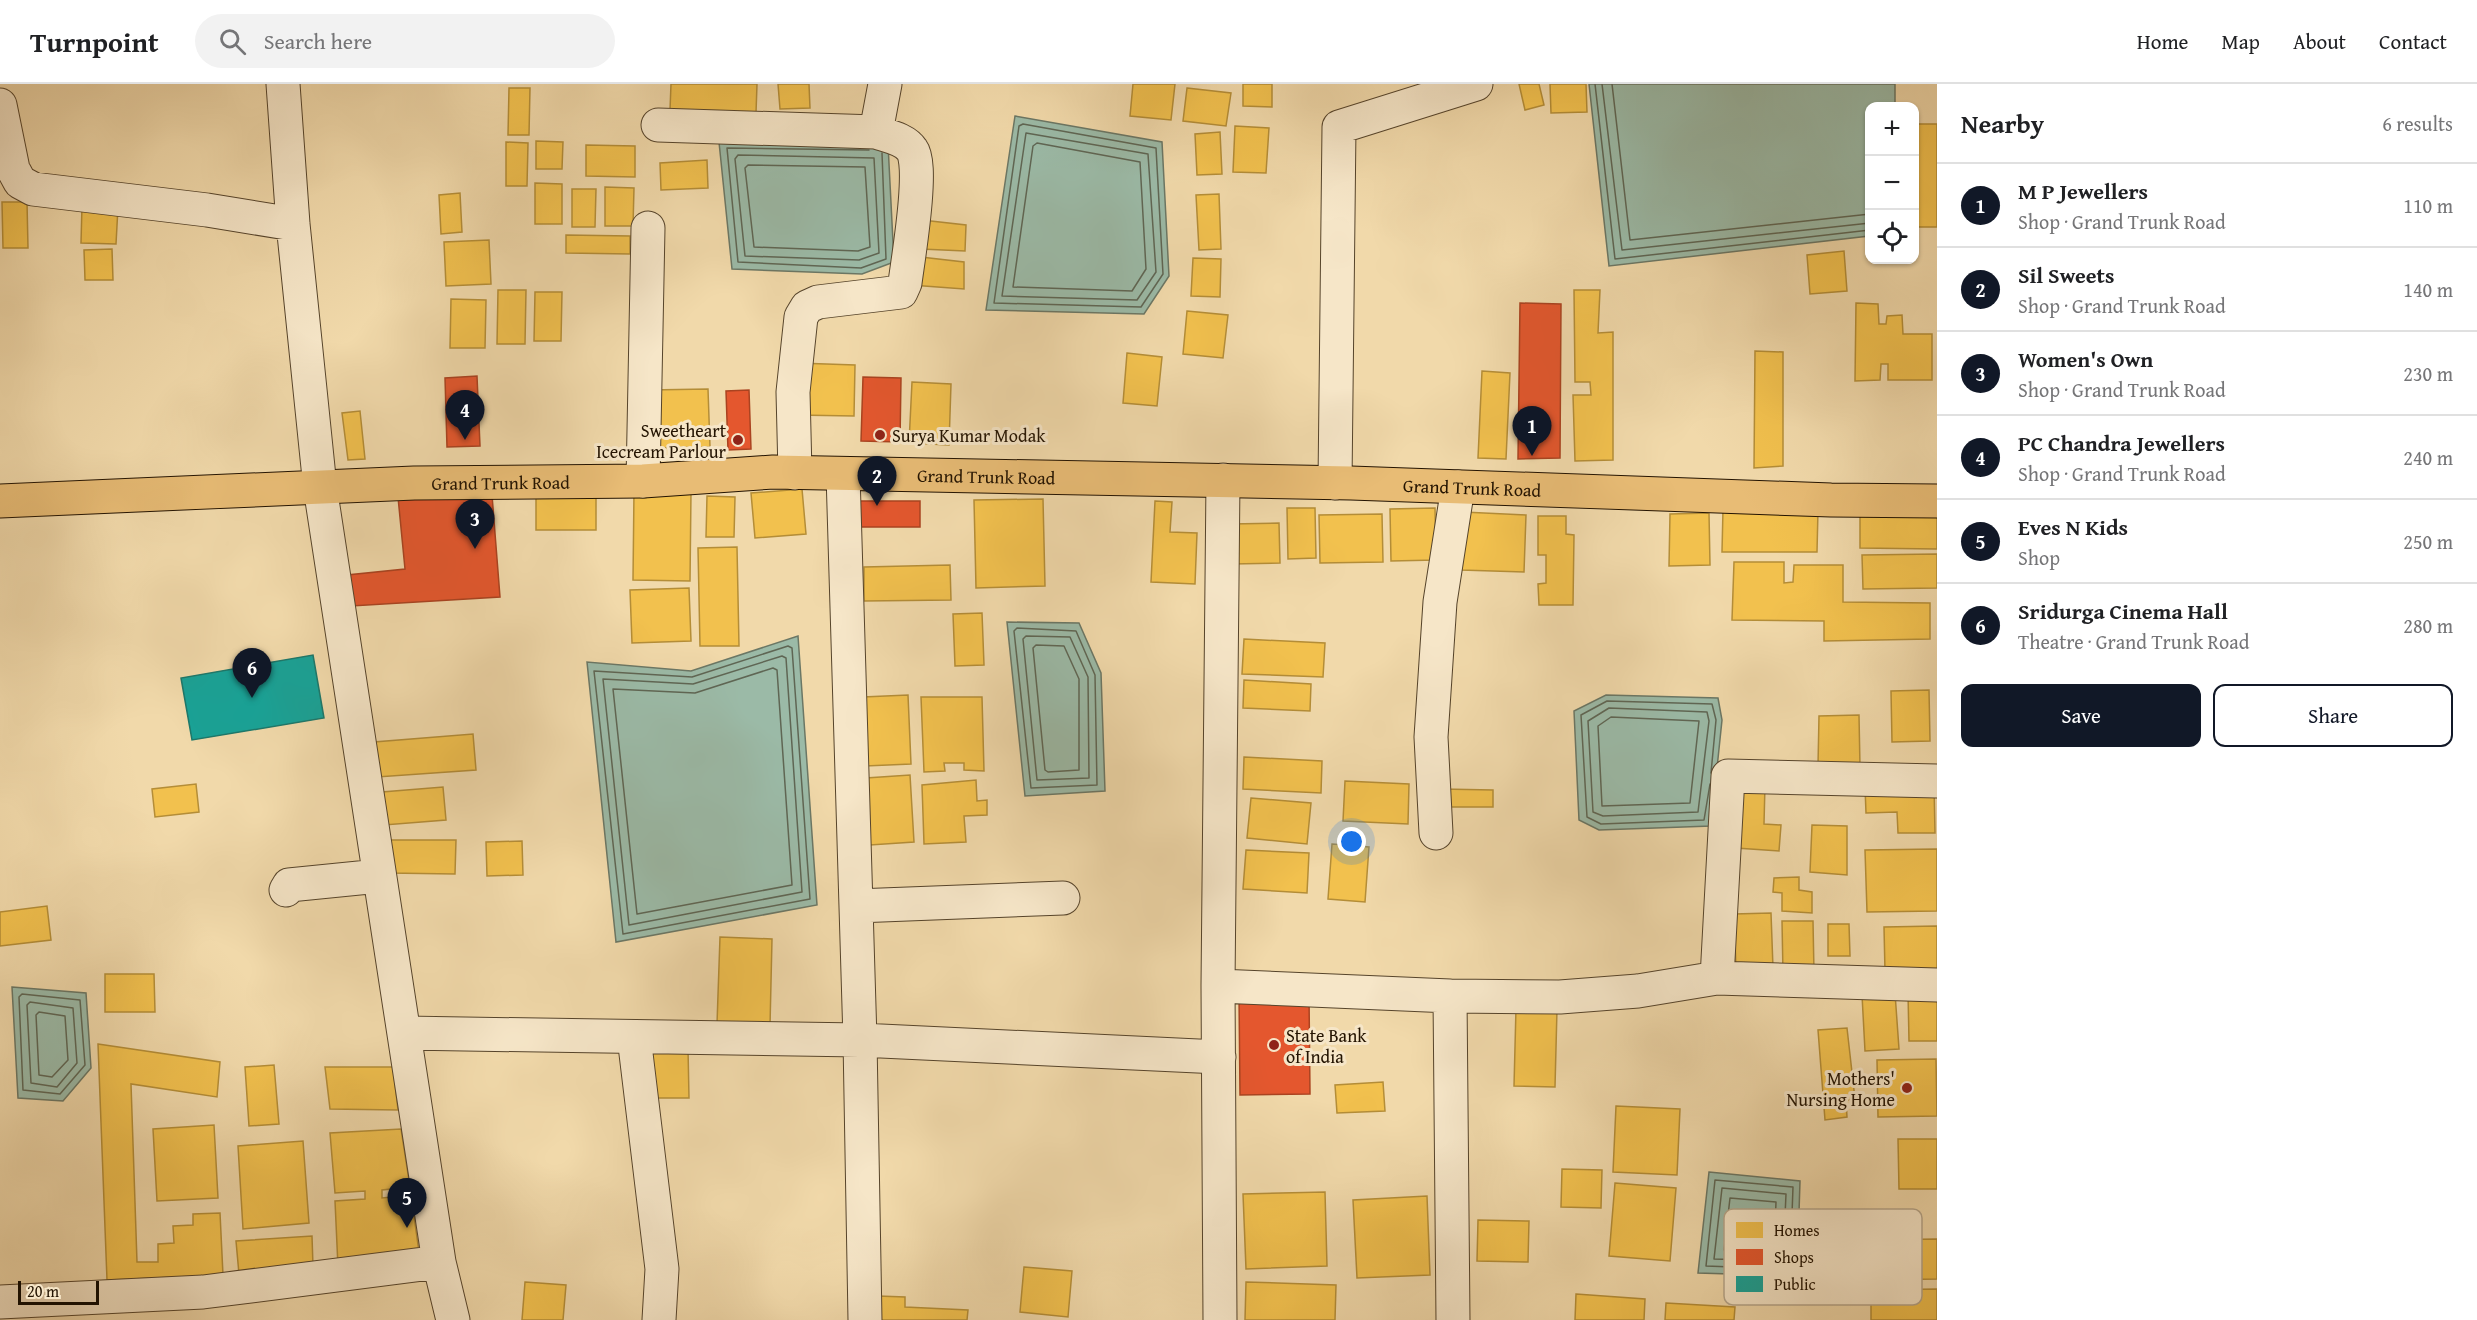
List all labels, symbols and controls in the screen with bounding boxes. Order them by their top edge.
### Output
search box [195,14,615,68]
text: Turnpoint [30,21,159,62]
icon: search [216,25,249,58]
text: Search here [264,25,372,57]
text: Home [2137,26,2188,57]
text: Map [2221,26,2260,57]
text: About [2293,26,2346,57]
text: Contact [2379,26,2447,57]
map controls [1865,102,1919,264]
button: + [1865,102,1919,156]
text: Nearby [1961,104,2044,143]
text: 6 results [2382,109,2453,138]
button: − [1865,156,1919,210]
text: M P Jewellers [2018,175,2148,207]
text: 1 [1975,191,1986,220]
text: 110 m [2403,191,2453,220]
text: Shop · Grand Trunk Road [2018,207,2226,236]
button: locate [1865,210,1919,264]
text: Sil Sweets [2018,259,2114,291]
text: 2 [1975,275,1986,304]
text: 140 m [2403,275,2453,304]
text: Shop · Grand Trunk Road [2018,291,2226,320]
text: Women's Own [2018,343,2153,375]
text: 3 [1975,359,1986,388]
text: 230 m [2403,359,2453,388]
text: Shop · Grand Trunk Road [2018,375,2226,404]
pin: 4 [446,390,484,440]
pin: 1 [1512,406,1552,456]
place label: Sweetheart Icecream Parlour [596,417,727,465]
place label: Surya Kumar Modak [892,422,1046,449]
text: PC Chandra Jewellers [2018,427,2225,459]
marker: Surya Kumar Modak [873,428,887,442]
marker: Sweetheart Icecream Parlour [731,433,745,447]
text: 4 [1975,443,1986,472]
text: 240 m [2403,443,2453,472]
pin: 2 [858,456,896,506]
text: Shop · Grand Trunk Road [2018,459,2226,488]
street label: Grand Trunk Road [917,461,1056,491]
street label: Grand Trunk Road [431,468,570,496]
street label: Grand Trunk Road [1403,471,1542,503]
pin: 3 [456,500,494,549]
text: Eves N Kids [2018,511,2128,543]
text: 5 [1975,527,1986,556]
text: 250 m [2403,527,2453,556]
text: Shop [2018,543,2060,572]
text: Sridurga Cinema Hall [2018,595,2228,627]
text: 6 [1975,611,1986,640]
text: 280 m [2403,611,2453,640]
text: Theatre · Grand Trunk Road [2018,627,2249,656]
pin: 6 [232,648,272,698]
button: Save [1961,684,2201,747]
button: Share [2213,684,2453,747]
your location [1337,827,1366,856]
place label: State Bank of India [1286,1022,1367,1070]
marker: State Bank of India [1267,1038,1281,1052]
place label: Mothers' Nursing Home [1787,1065,1895,1113]
marker: Mothers' Nursing Home [1900,1081,1914,1095]
pin: 5 [388,1178,426,1228]
legend [1724,1209,1922,1305]
text: Homes [1774,1218,1820,1242]
text: Shops [1774,1245,1814,1269]
text: Public [1774,1272,1816,1296]
scale bar [18,1278,99,1306]
text: 20 m [27,1279,59,1303]

